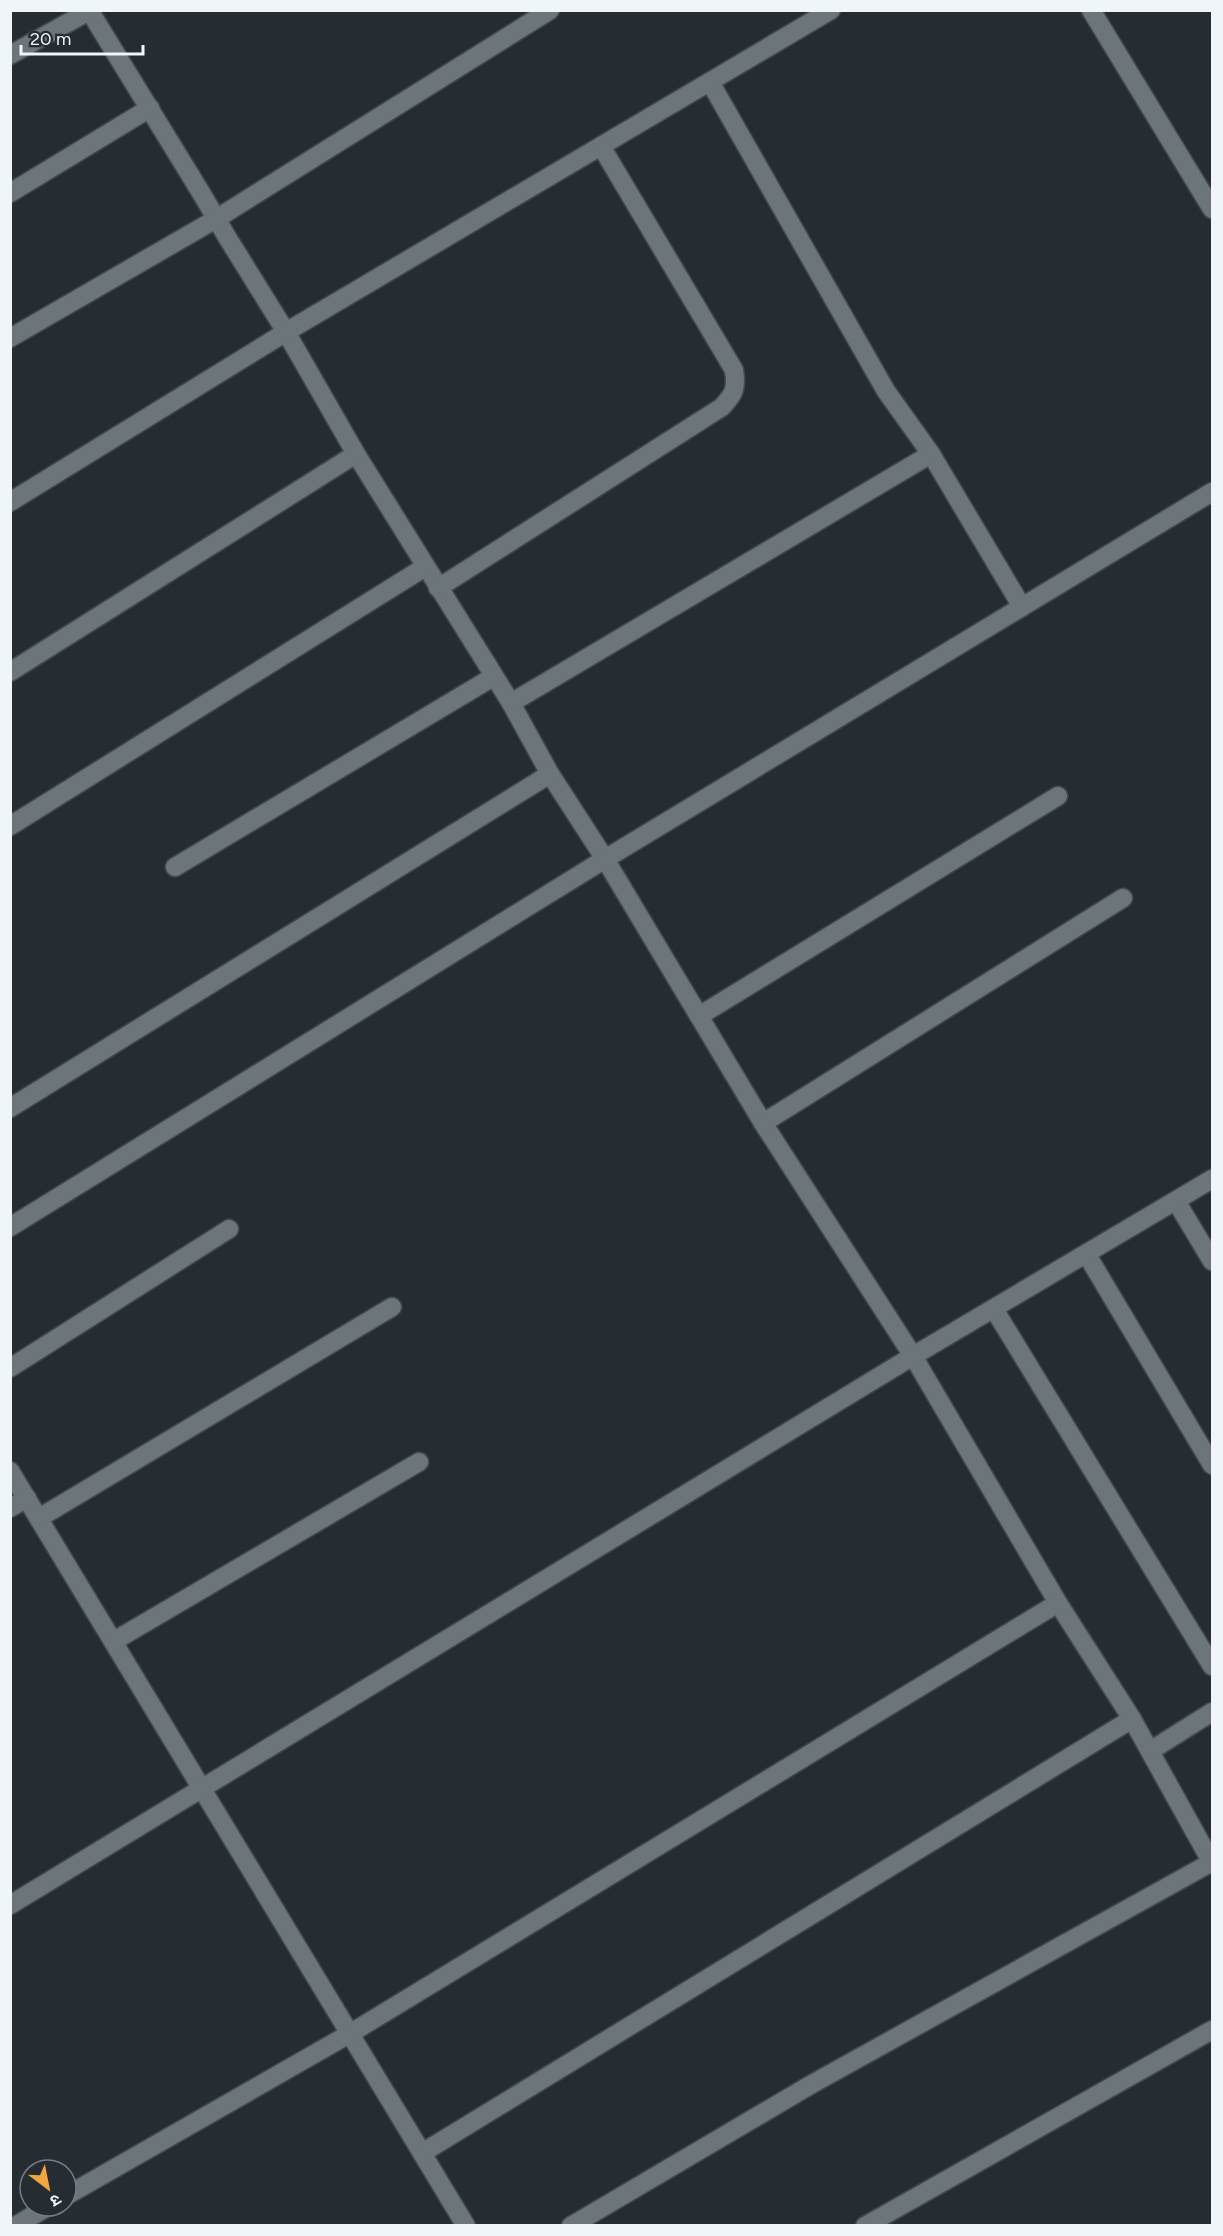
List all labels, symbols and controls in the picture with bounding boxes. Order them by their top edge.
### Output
scale bar [21,18,142,56]
text: 20 m [30,28,71,50]
north arrow [18,2158,78,2218]
text: उ [46,2190,65,2211]

